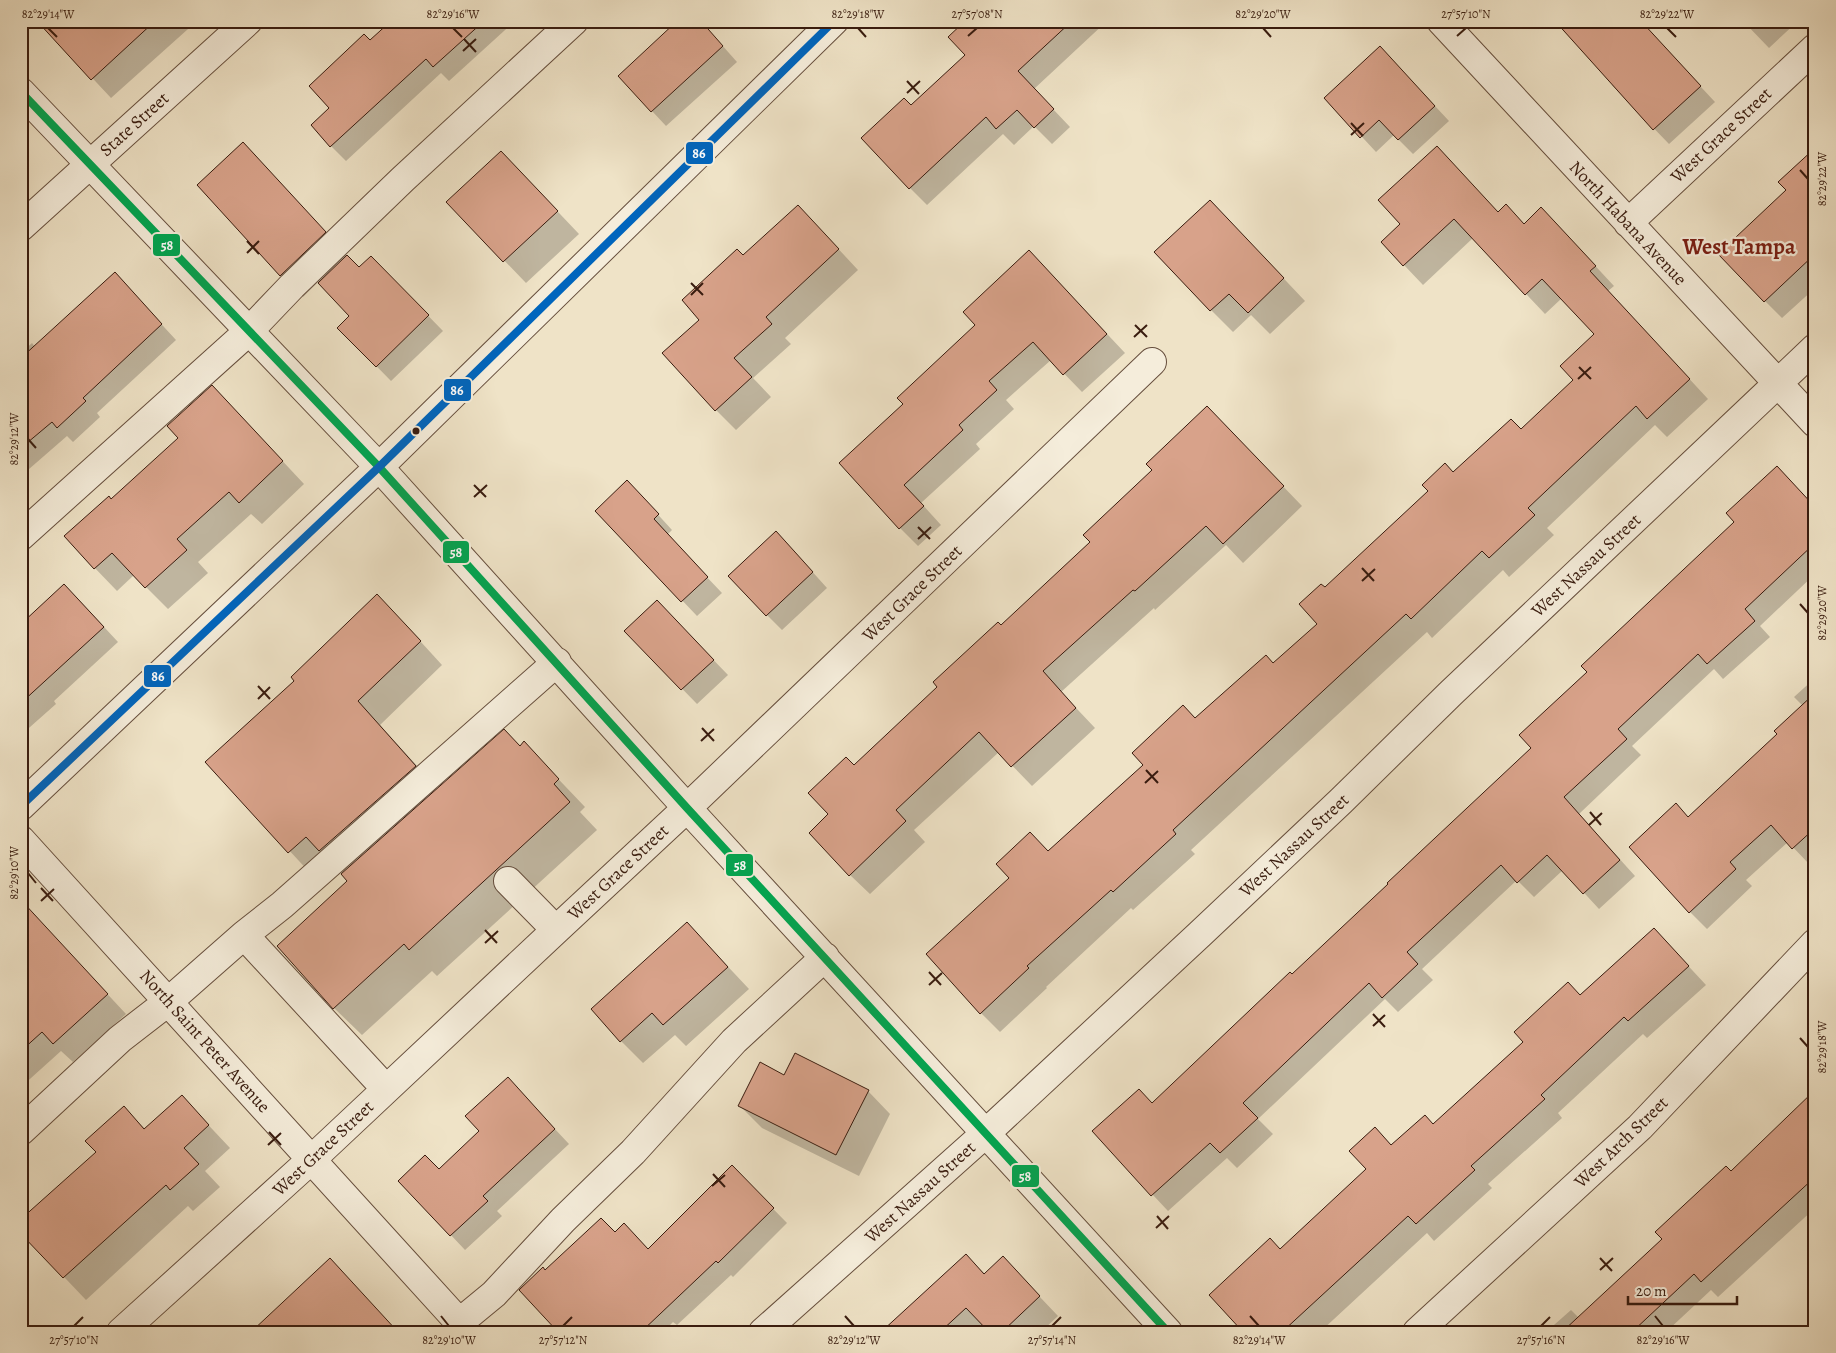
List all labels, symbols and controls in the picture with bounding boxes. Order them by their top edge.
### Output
text: 82°29'14"W [22,6,75,22]
text: 82°29'16"W [427,6,480,22]
text: 82°29'18"W [831,6,885,22]
text: 27°57'08"N [951,6,1003,22]
text: 82°29'20"W [1235,6,1291,22]
text: 27°57'10"N [1441,6,1491,22]
text: 82°29'22"W [1640,6,1695,22]
street label: West Grace Street [1664,82,1777,189]
street label: State Street [94,86,174,162]
line badge: 86 [685,141,714,165]
text: 86 [692,144,706,163]
text: 82°29'22"W [1814,151,1830,206]
street label: North Habana Avenue [1564,156,1692,290]
district label: West Tampa [1681,232,1796,262]
line badge: 58 [152,233,181,257]
text: 58 [161,236,174,255]
line badge: 86 [443,378,472,402]
text: 86 [450,381,464,400]
text: 82°29'12"W [6,412,22,465]
unlabelled marker [411,426,421,436]
street label: West Nassau Street [1525,508,1646,623]
street label: West Grace Street [856,539,967,648]
line badge: 58 [442,540,470,564]
text: 58 [450,543,463,562]
text: 82°29'20"W [1814,585,1830,641]
line badge: 86 [143,664,172,688]
text: 86 [151,667,165,686]
street label: West Nassau Street [1233,788,1354,903]
street label: West Grace Street [561,819,674,926]
text: 82°29'10"W [6,845,22,900]
line badge: 58 [725,853,754,877]
text: 58 [734,856,747,875]
street label: North Saint Peter Avenue [134,964,276,1118]
text: 82°29'18"W [1814,1020,1830,1074]
street label: West Arch Street [1568,1091,1673,1194]
street label: West Grace Street [266,1095,379,1202]
street label: West Nassau Street [859,1136,981,1249]
line badge: 58 [1011,1164,1040,1188]
text: 58 [1019,1167,1032,1186]
scale bar [1628,1273,1737,1305]
text: 20 m [1636,1281,1667,1301]
text: 27°57'10"N [49,1332,99,1348]
text: 82°29'10"W [422,1332,477,1348]
text: 27°57'12"N [539,1332,588,1348]
text: 82°29'12"W [828,1332,881,1348]
text: 27°57'14"N [1028,1332,1077,1348]
text: 82°29'14"W [1233,1332,1286,1348]
text: 27°57'16"N [1517,1332,1566,1348]
text: 82°29'16"W [1637,1332,1690,1348]

